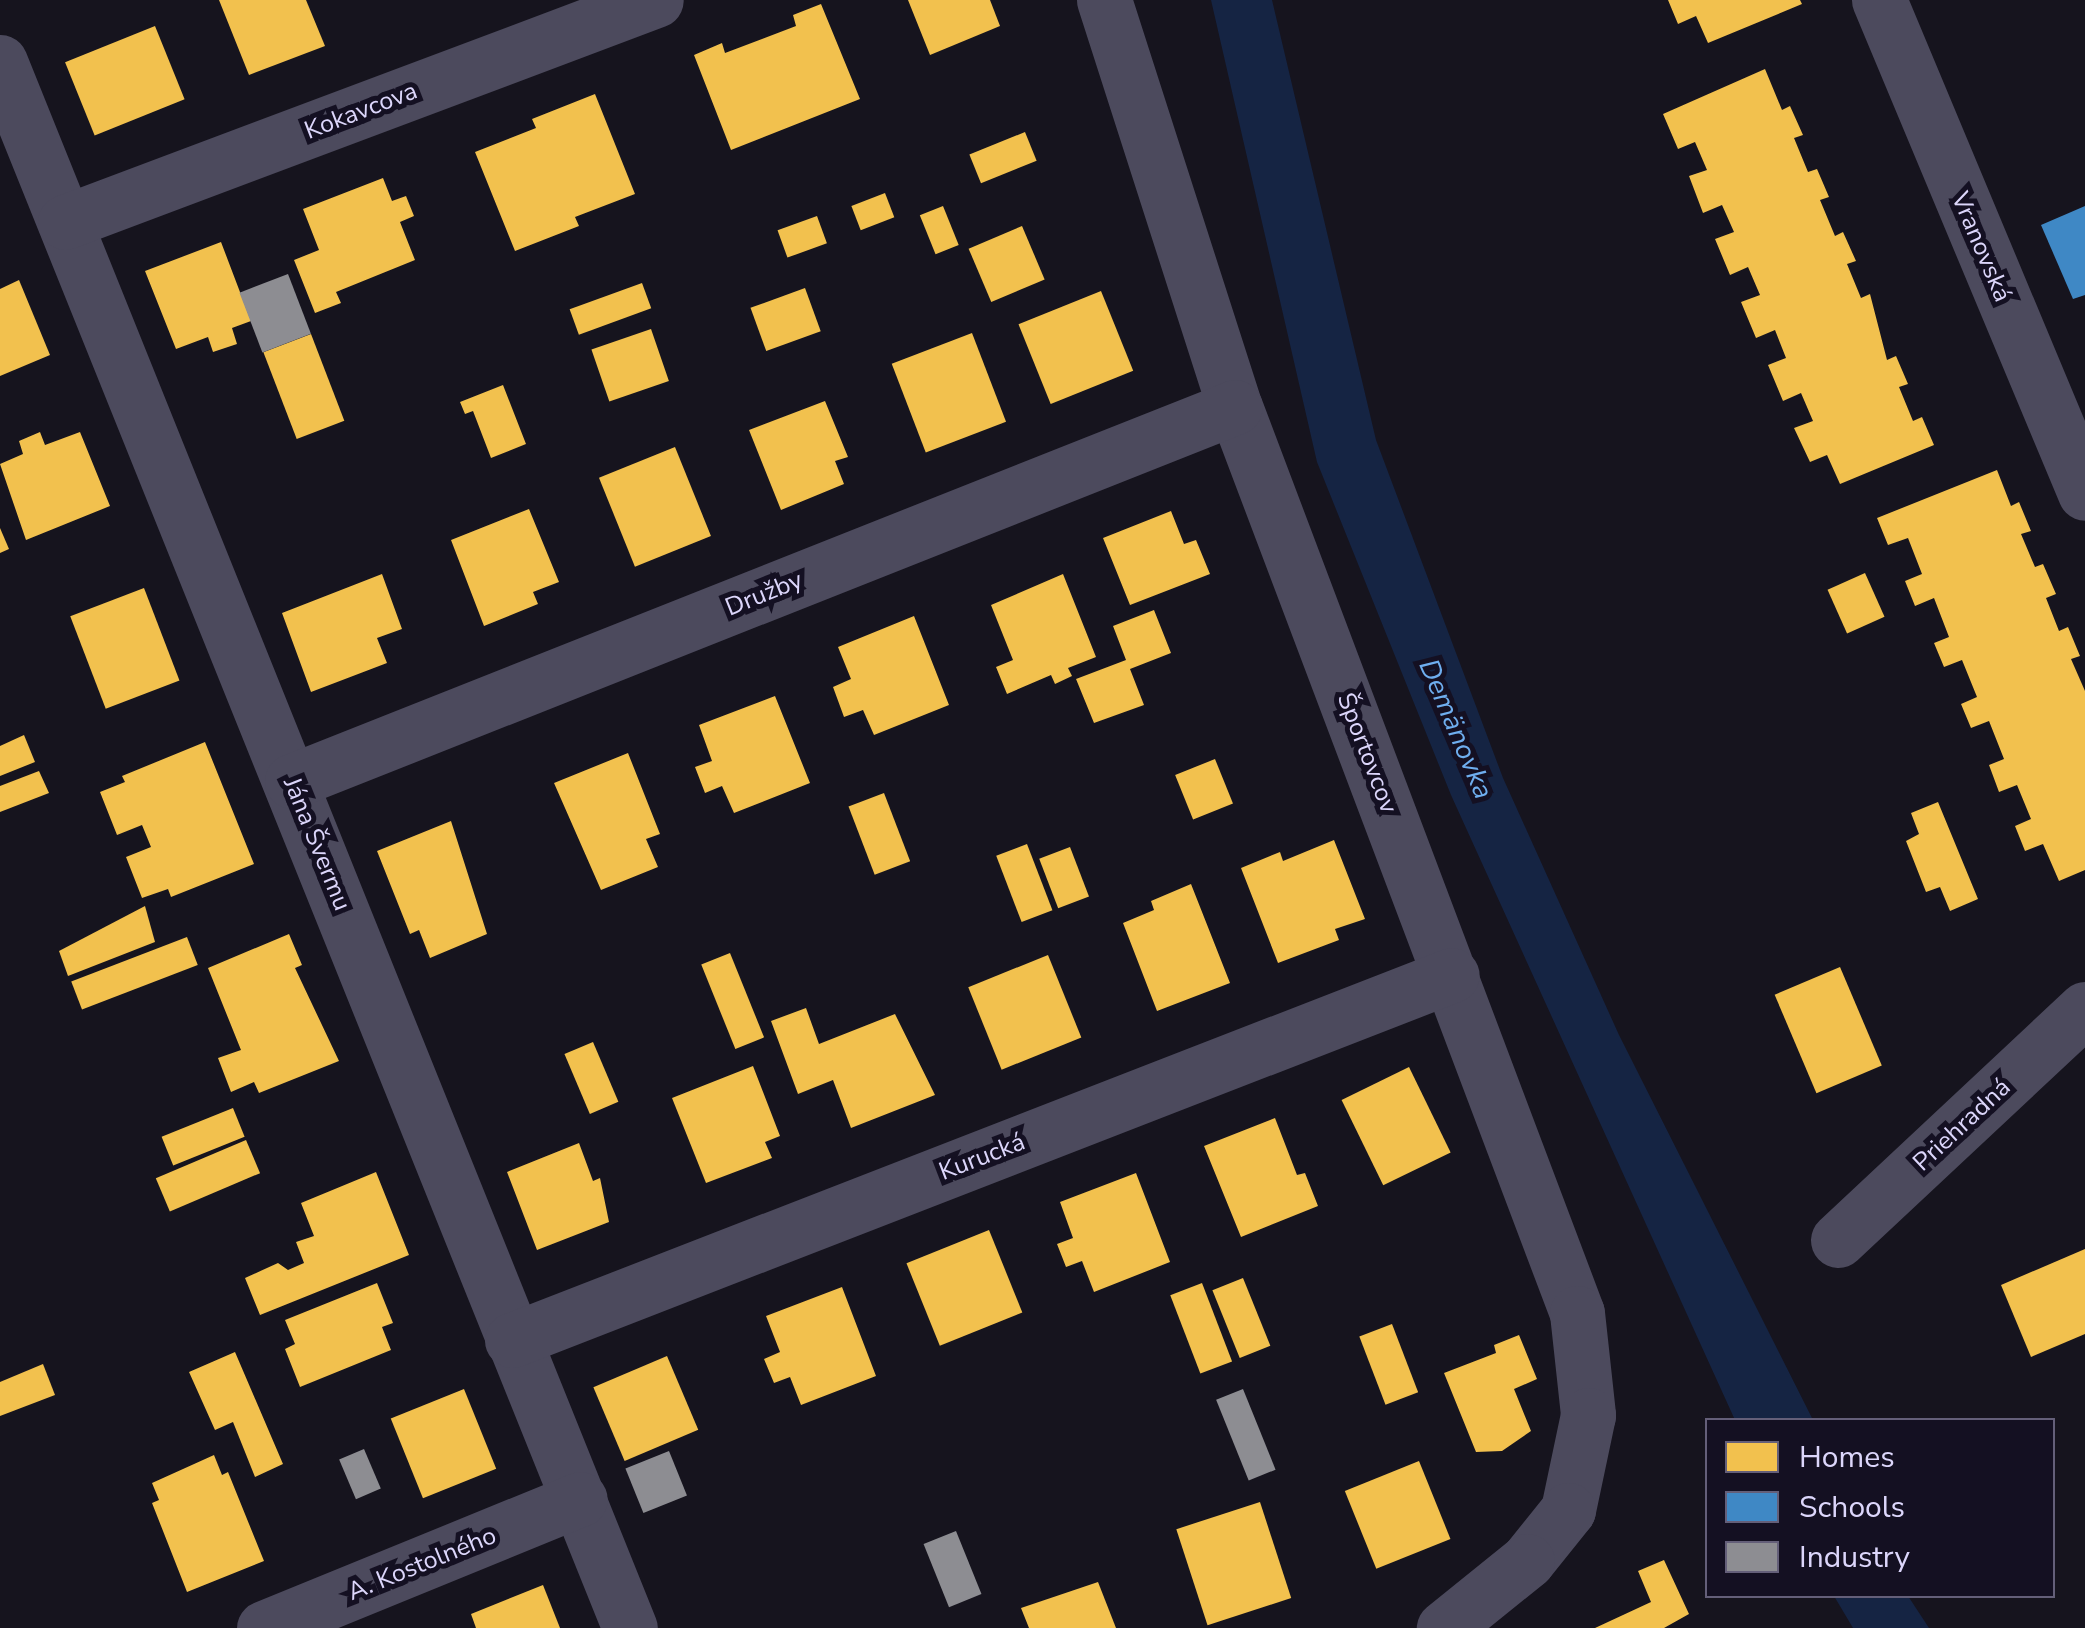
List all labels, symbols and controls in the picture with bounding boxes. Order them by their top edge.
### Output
street label: Kokavcova [300,76,422,146]
street label: Vranovská [1945,188,2017,306]
street label: Družby [721,565,807,623]
water label: Demänovka [1411,654,1501,804]
street label: Športovcov [1330,689,1404,817]
street label: Jána Švermu [277,773,357,915]
street label: Priehradná [1907,1072,2017,1178]
street label: Kurucká [935,1127,1029,1187]
legend [1705,1418,2055,1598]
text: Homes [1799,1437,1895,1478]
text: Schools [1799,1487,1905,1528]
street label: A. Kostolného [343,1521,501,1607]
text: Industry [1799,1537,1910,1578]

